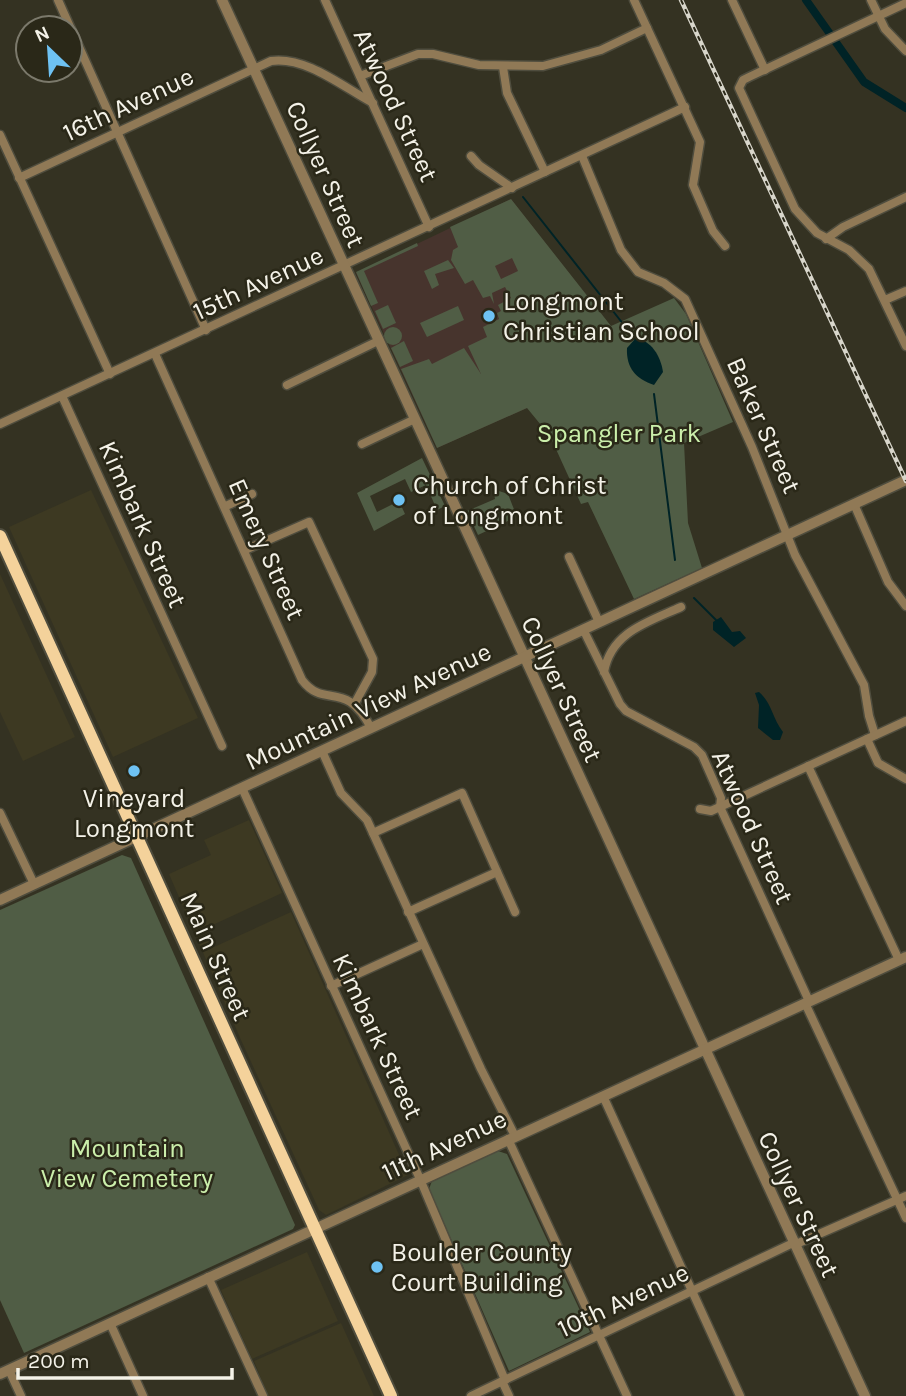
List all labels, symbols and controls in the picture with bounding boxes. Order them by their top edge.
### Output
north arrow [14,14,84,84]
text: N [31,22,53,47]
street label: Atwood Street [347,24,445,187]
street label: 16th Avenue [58,61,199,148]
street label: Collyer Street [279,96,372,252]
street label: 15th Avenue [188,240,328,327]
place label: Longmont Christian School [503,286,700,347]
marker: Longmont Christian School [481,308,497,324]
street label: Baker Street [720,352,807,498]
park label: Spangler Park [537,418,701,449]
street label: Kimbark Street [92,436,193,613]
place label: Church of Christ of Longmont [413,470,607,531]
street label: Emery Street [222,474,312,625]
marker: Church of Christ of Longmont [391,492,407,508]
street label: Collyer Street [514,611,609,767]
street label: Mountain View Avenue [240,636,496,777]
street label: Atwood Street [705,746,800,909]
marker: Vineyard Longmont [126,763,142,779]
place label: Vineyard Longmont [74,783,195,844]
street label: Main Street [173,887,258,1025]
street label: Kimbark Street [326,948,430,1124]
street label: 11th Avenue [377,1103,512,1188]
street label: Collyer Street [751,1126,846,1282]
park label: Mountain View Cemetery [41,1133,213,1194]
place label: Boulder County Court Building [391,1237,572,1298]
street label: 10th Avenue [553,1257,694,1344]
marker: Boulder County Court Building [369,1259,385,1275]
scale bar [18,1336,231,1380]
text: 200 m [28,1349,90,1373]

